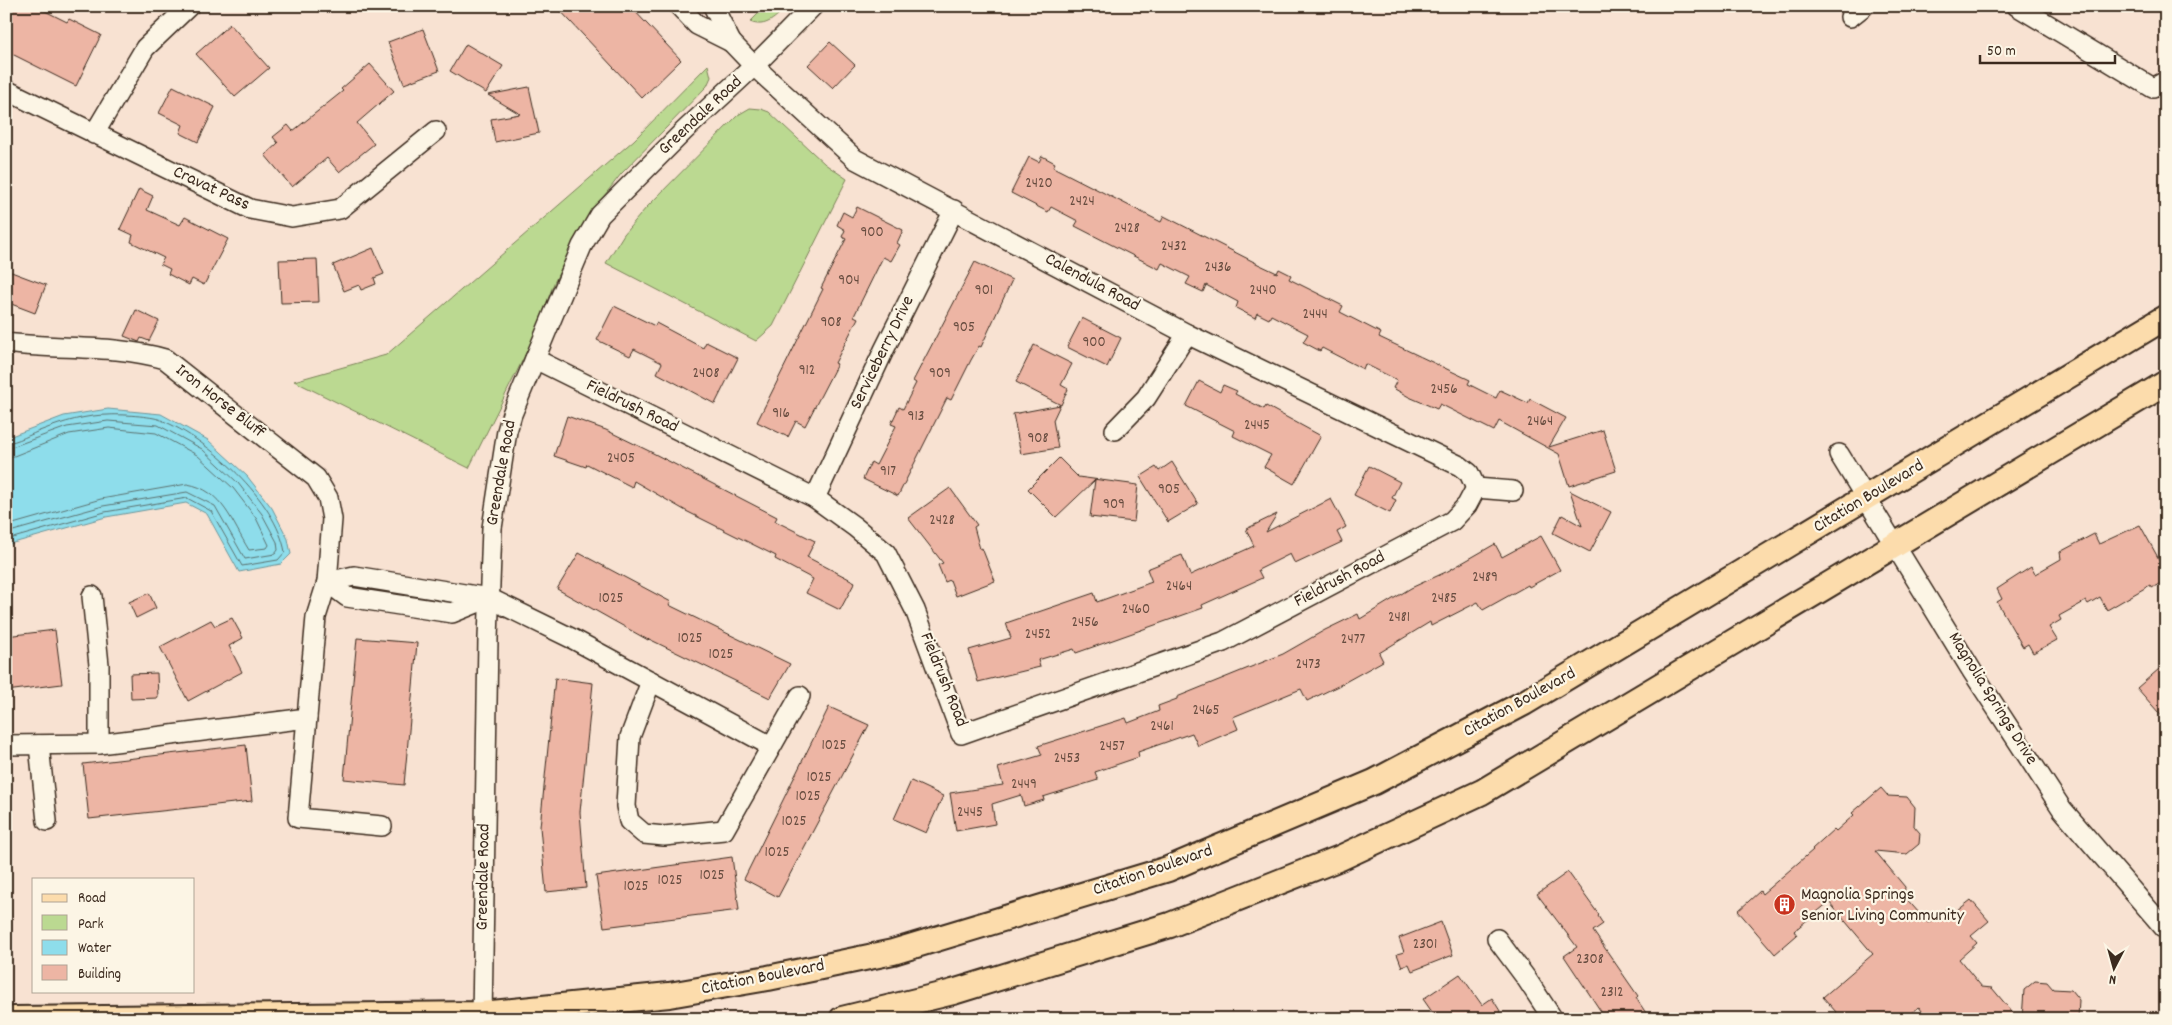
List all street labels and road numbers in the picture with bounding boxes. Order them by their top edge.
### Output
street label: Greendale Road [653,70,749,162]
street label: Cravat Pass [168,160,254,218]
street label: Calendula Road [1040,247,1144,319]
street label: Serviceberry Drive [845,292,921,414]
street label: Iron Horse Bluff [169,359,271,445]
street label: Fieldrush Road [582,374,682,440]
street label: Greendale Road [480,418,524,528]
street label: Citation Boulevard [1809,454,1929,540]
street label: Fieldrush Road [1290,545,1390,615]
street label: Magnolia Springs Drive [1941,628,2043,770]
street label: Fieldrush Road [913,629,973,731]
street label: Citation Boulevard [1459,662,1581,744]
street label: Greendale Road [471,823,497,931]
street label: Citation Boulevard [1090,839,1216,903]
street label: Citation Boulevard [699,954,827,1002]

